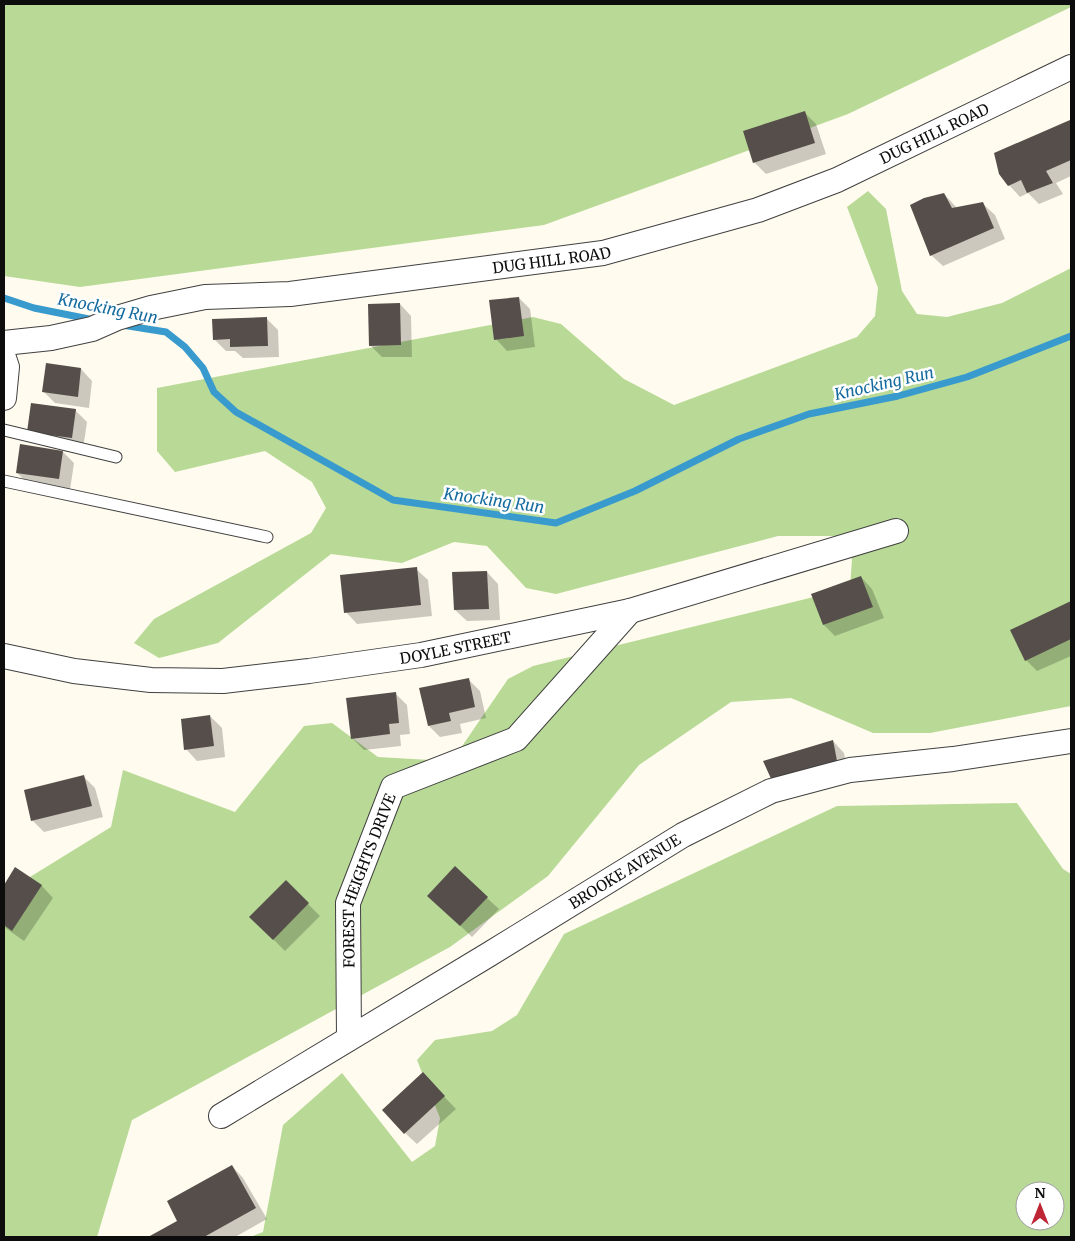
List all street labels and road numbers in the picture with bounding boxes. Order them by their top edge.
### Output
street label: DUG HILL ROAD [876,99,992,168]
street label: DUG HILL ROAD [491,242,613,277]
street label: DOYLE STREET [398,627,513,667]
street label: FOREST HEIGHTS DRIVE [338,790,399,968]
street label: BROOKE AVENUE [565,829,684,913]

